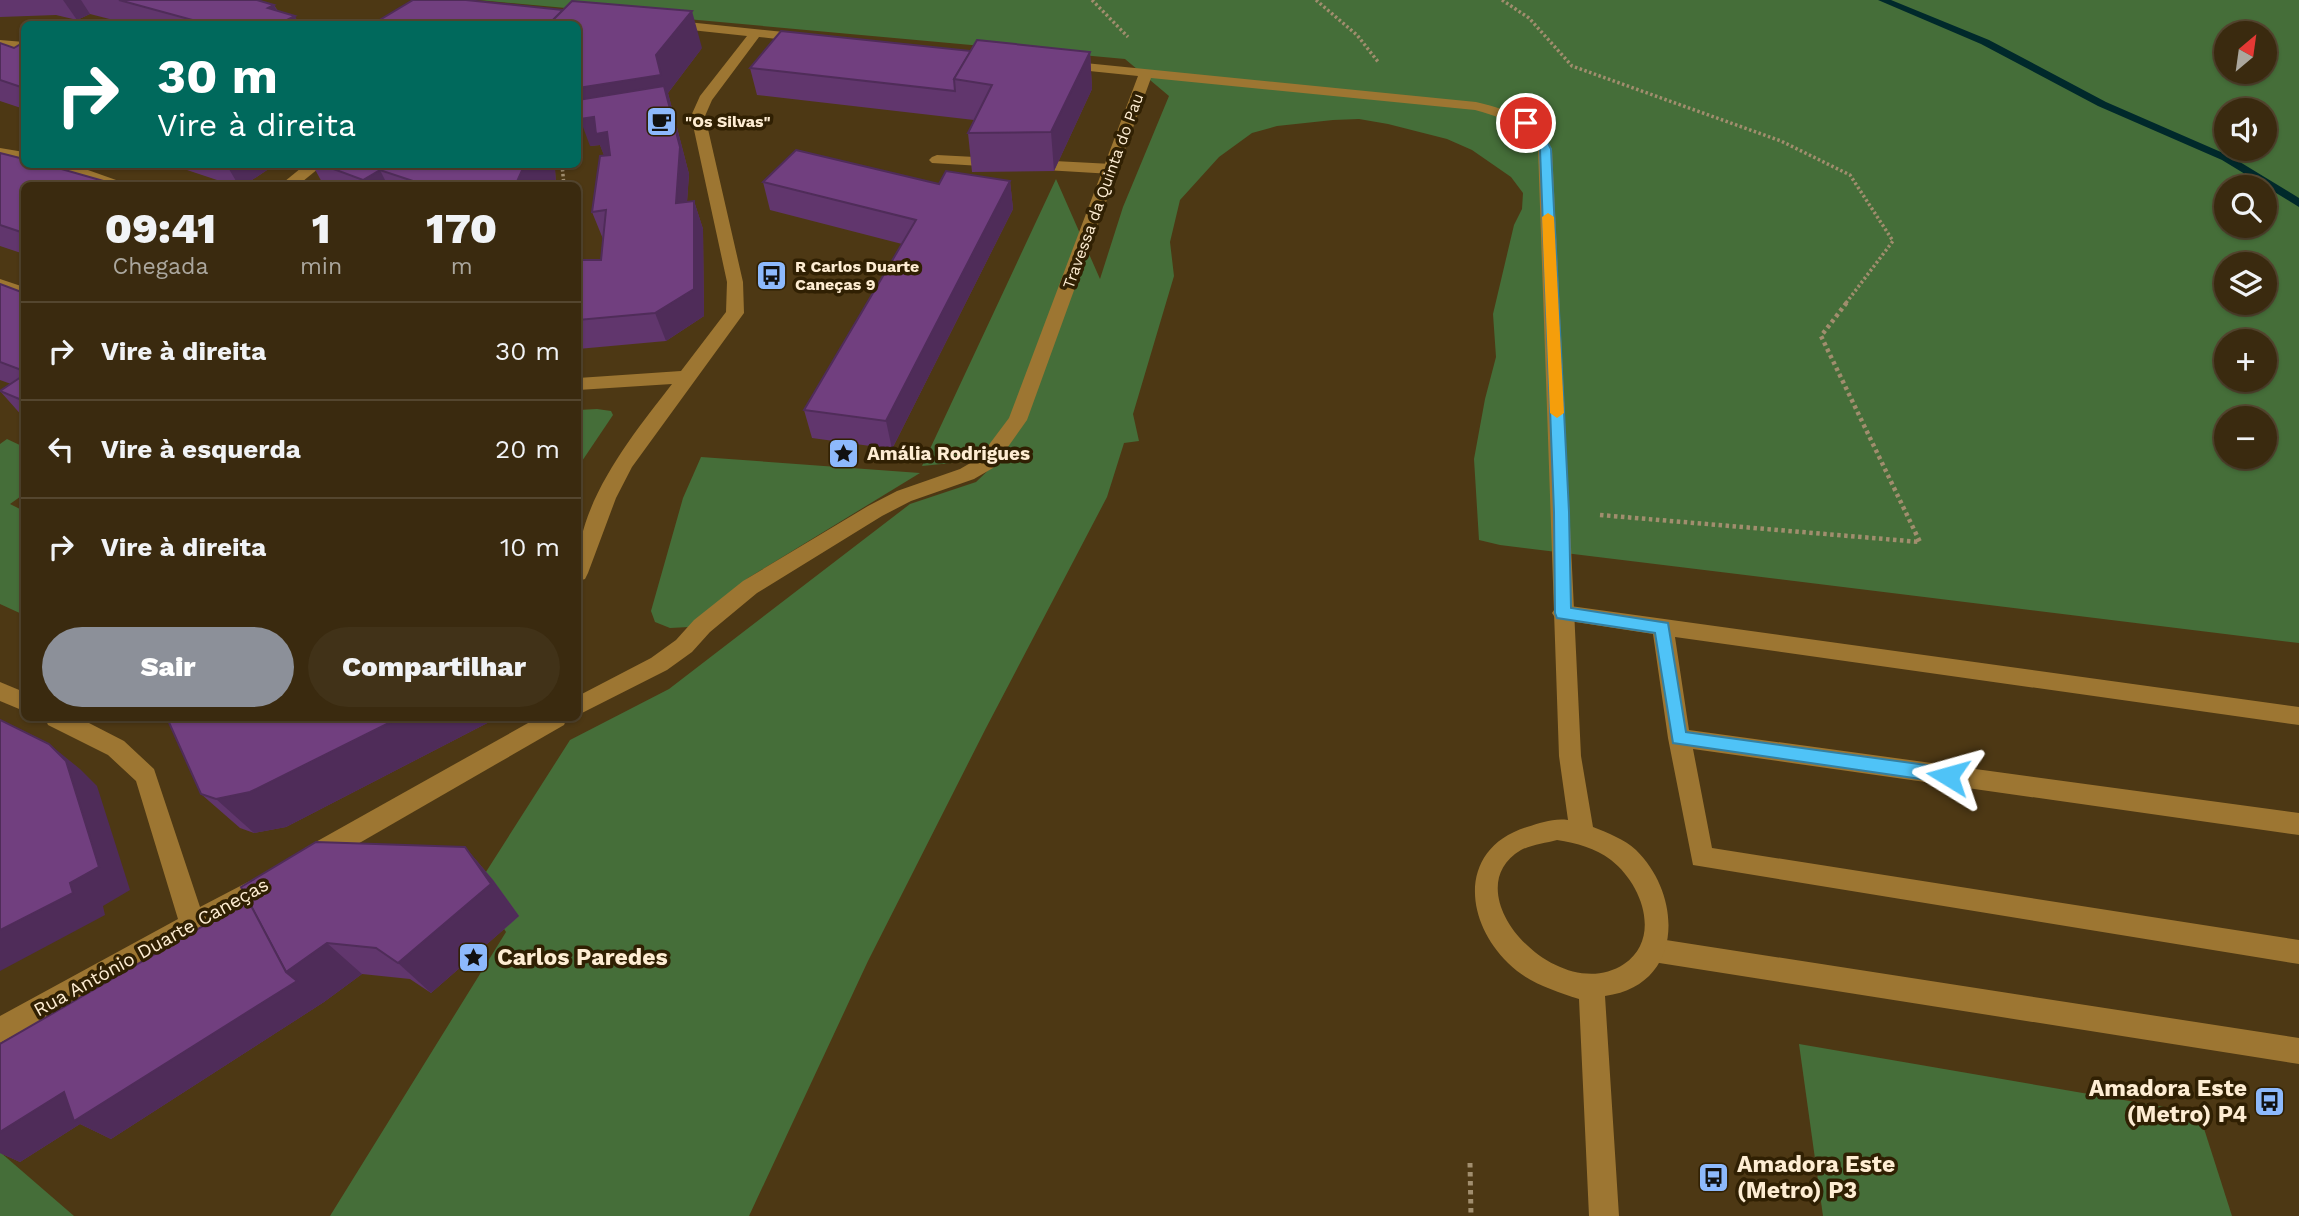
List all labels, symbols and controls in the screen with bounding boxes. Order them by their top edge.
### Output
north arrow [2214,21,2277,84]
map controls [2214,21,2277,469]
text: 30 m [157,47,278,105]
icon: right [42,49,133,140]
street label: Travessa da Quinta do Pau [1059,91,1147,291]
pin [1496,93,1556,153]
button: sound [2214,98,2277,161]
cafe icon: "Os Silvas" [645,104,679,138]
icon: arrive [1507,104,1545,142]
text: Vire à direita [157,106,356,144]
place label: "Os Silvas" [685,112,771,131]
button: search [2214,175,2277,238]
text: 09:41 [105,204,216,253]
text: 1 [312,204,330,253]
text: 170 [426,204,497,253]
button: layers [2214,252,2277,315]
text: Chegada [112,253,208,280]
text: min [300,253,342,280]
text: m [451,253,473,280]
place label: R Carlos Duarte Caneças 9 [795,257,919,294]
bus stop icon: R Carlos Duarte Caneças 9 [755,258,789,292]
button: + [2214,329,2277,392]
icon: right [42,332,80,370]
text: Vire à direita [101,336,266,366]
text: 30 m [495,336,560,366]
button: − [2214,406,2277,469]
icon: left [42,430,80,468]
text: Vire à esquerda [101,434,301,464]
text: 20 m [495,434,560,464]
place icon: Amália Rodrigues [827,436,861,470]
place label: Amália Rodrigues [867,442,1030,465]
icon: right [42,528,80,566]
text: Vire à direita [101,532,266,562]
text: 10 m [500,532,560,562]
button: Sair [42,627,294,707]
button: Compartilhar [308,627,560,707]
position arrow [1911,739,1985,813]
street label: Rua António Duarte Caneças [29,873,273,1021]
place icon: Carlos Paredes [457,940,491,974]
place label: Carlos Paredes [497,944,668,971]
place label: Amadora Este (Metro) P4 [2089,1075,2247,1128]
bus stop icon: Amadora Este (Metro) P4 [2253,1084,2287,1118]
place label: Amadora Este (Metro) P3 [1737,1151,1895,1204]
bus stop icon: Amadora Este (Metro) P3 [1697,1160,1731,1194]

